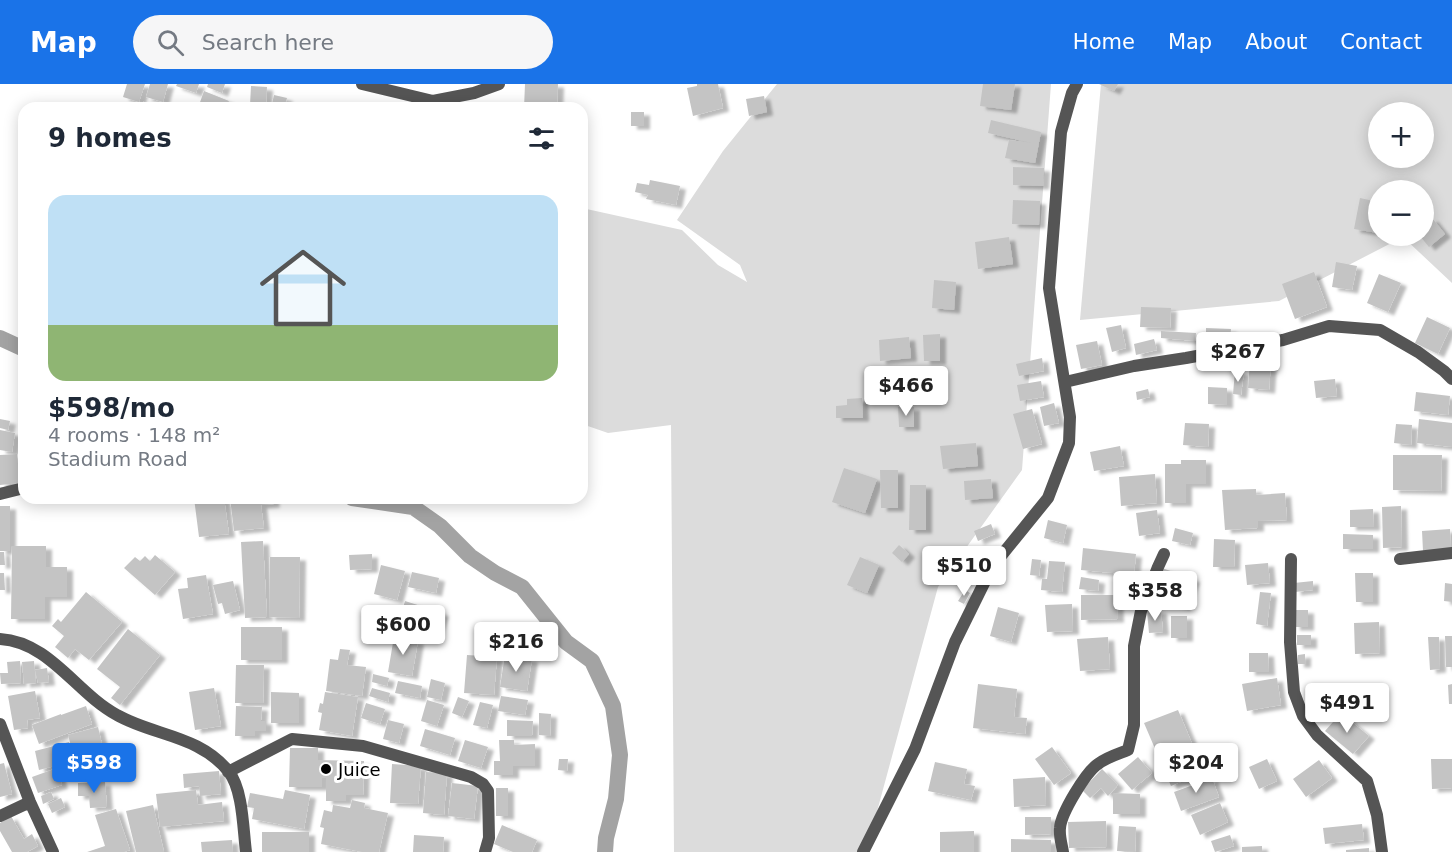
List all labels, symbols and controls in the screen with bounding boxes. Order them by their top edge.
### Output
search box [133,15,553,69]
text: Map [30,26,97,59]
icon: search [154,26,187,59]
text: Search here [202,30,334,55]
text: Home [1073,30,1135,54]
text: Map [1168,30,1212,54]
text: About [1245,30,1307,54]
text: Contact [1340,30,1422,54]
map controls [1368,102,1434,246]
button: + [1368,102,1434,168]
icon: filters [525,122,558,155]
text: 9 homes [48,123,172,153]
button: − [1368,180,1434,246]
icon: home [249,234,357,342]
pin: $267 [1202,332,1274,383]
text: $267 [1210,339,1266,363]
pin: $466 [870,366,942,417]
text: $466 [878,373,934,397]
text: $598/mo [48,393,175,423]
text: 4 rooms · 148 m² [48,423,220,447]
text: Stadium Road [48,447,188,471]
pin: $510 [928,546,1000,597]
text: $510 [936,553,992,577]
pin: $358 [1119,571,1191,622]
text: $358 [1127,578,1183,602]
pin: $600 [367,605,439,656]
text: $600 [375,612,431,636]
pin: $216 [480,622,552,673]
text: $216 [488,629,544,653]
pin: $491 [1311,683,1383,734]
text: $491 [1319,690,1375,714]
pin: $598 [58,743,130,794]
pin: $204 [1160,743,1232,794]
text: $598 [66,750,122,774]
text: $204 [1168,750,1224,774]
place label: Juice [337,759,381,780]
marker: Juice [319,762,333,776]

